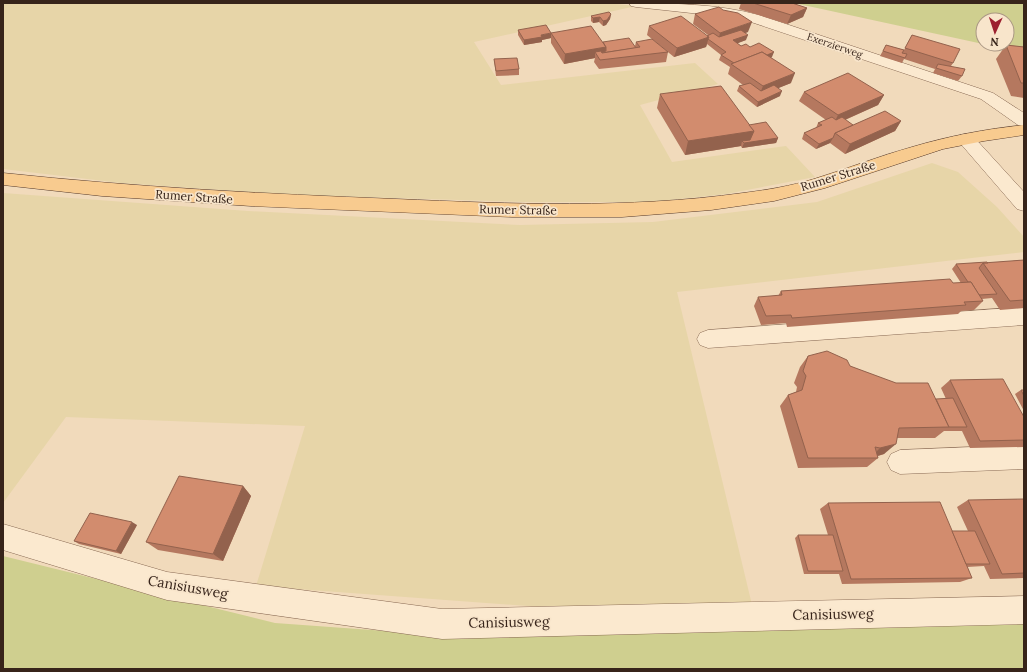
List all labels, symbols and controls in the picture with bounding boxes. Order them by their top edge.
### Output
north arrow [975,12,1015,52]
street label: Exerzierweg [805,30,865,61]
text: N [989,35,999,49]
street label: Rumer Straße [799,157,878,194]
street label: Rumer Straße [155,186,234,207]
street label: Rumer Straße [479,201,557,218]
street label: Canisiusweg [147,571,230,603]
street label: Canisiusweg [792,604,874,624]
street label: Canisiusweg [468,612,550,632]

